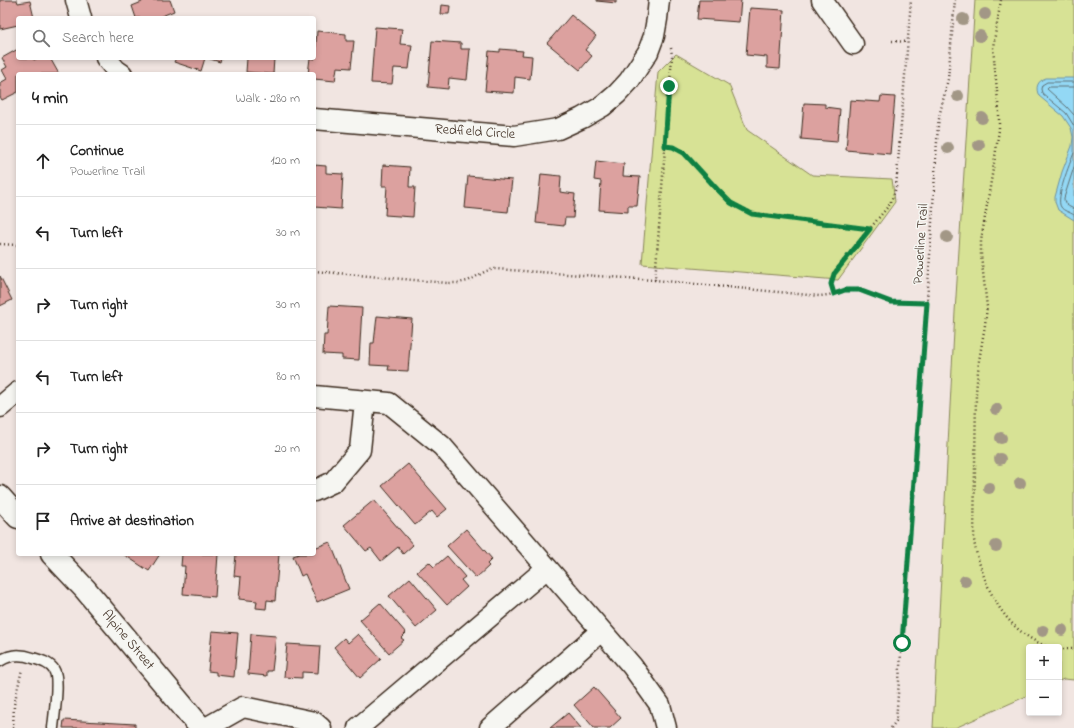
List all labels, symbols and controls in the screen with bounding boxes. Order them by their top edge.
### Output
search box [16,16,316,60]
icon: search [30,27,52,49]
text: Search here [62,27,134,49]
route end [660,77,678,95]
text: 4 min [32,86,68,111]
text: Walk · 280 m [235,89,300,108]
street label: Redfield Circle [434,119,516,145]
text: Continue [70,140,124,162]
icon: ahead [32,150,54,172]
text: 120 m [270,151,300,170]
text: Powerline Trail [70,162,145,181]
street label: Powerline Trail [908,203,934,285]
icon: left [32,222,54,244]
text: Turn left [70,222,123,244]
text: 30 m [276,223,300,242]
icon: right [32,294,54,316]
text: Turn right [70,294,128,316]
text: 30 m [276,295,300,314]
icon: left [32,366,54,388]
text: Turn left [70,366,123,388]
text: 80 m [276,367,300,386]
icon: right [32,438,54,460]
text: Turn right [70,438,128,460]
text: 20 m [275,439,300,458]
icon: arrive [32,510,54,532]
text: Arrive at destination [70,510,194,532]
street label: Alpine Street [96,605,160,675]
route start [893,634,911,652]
map controls [1026,644,1062,716]
button: + [1026,644,1062,680]
button: − [1026,680,1062,716]

